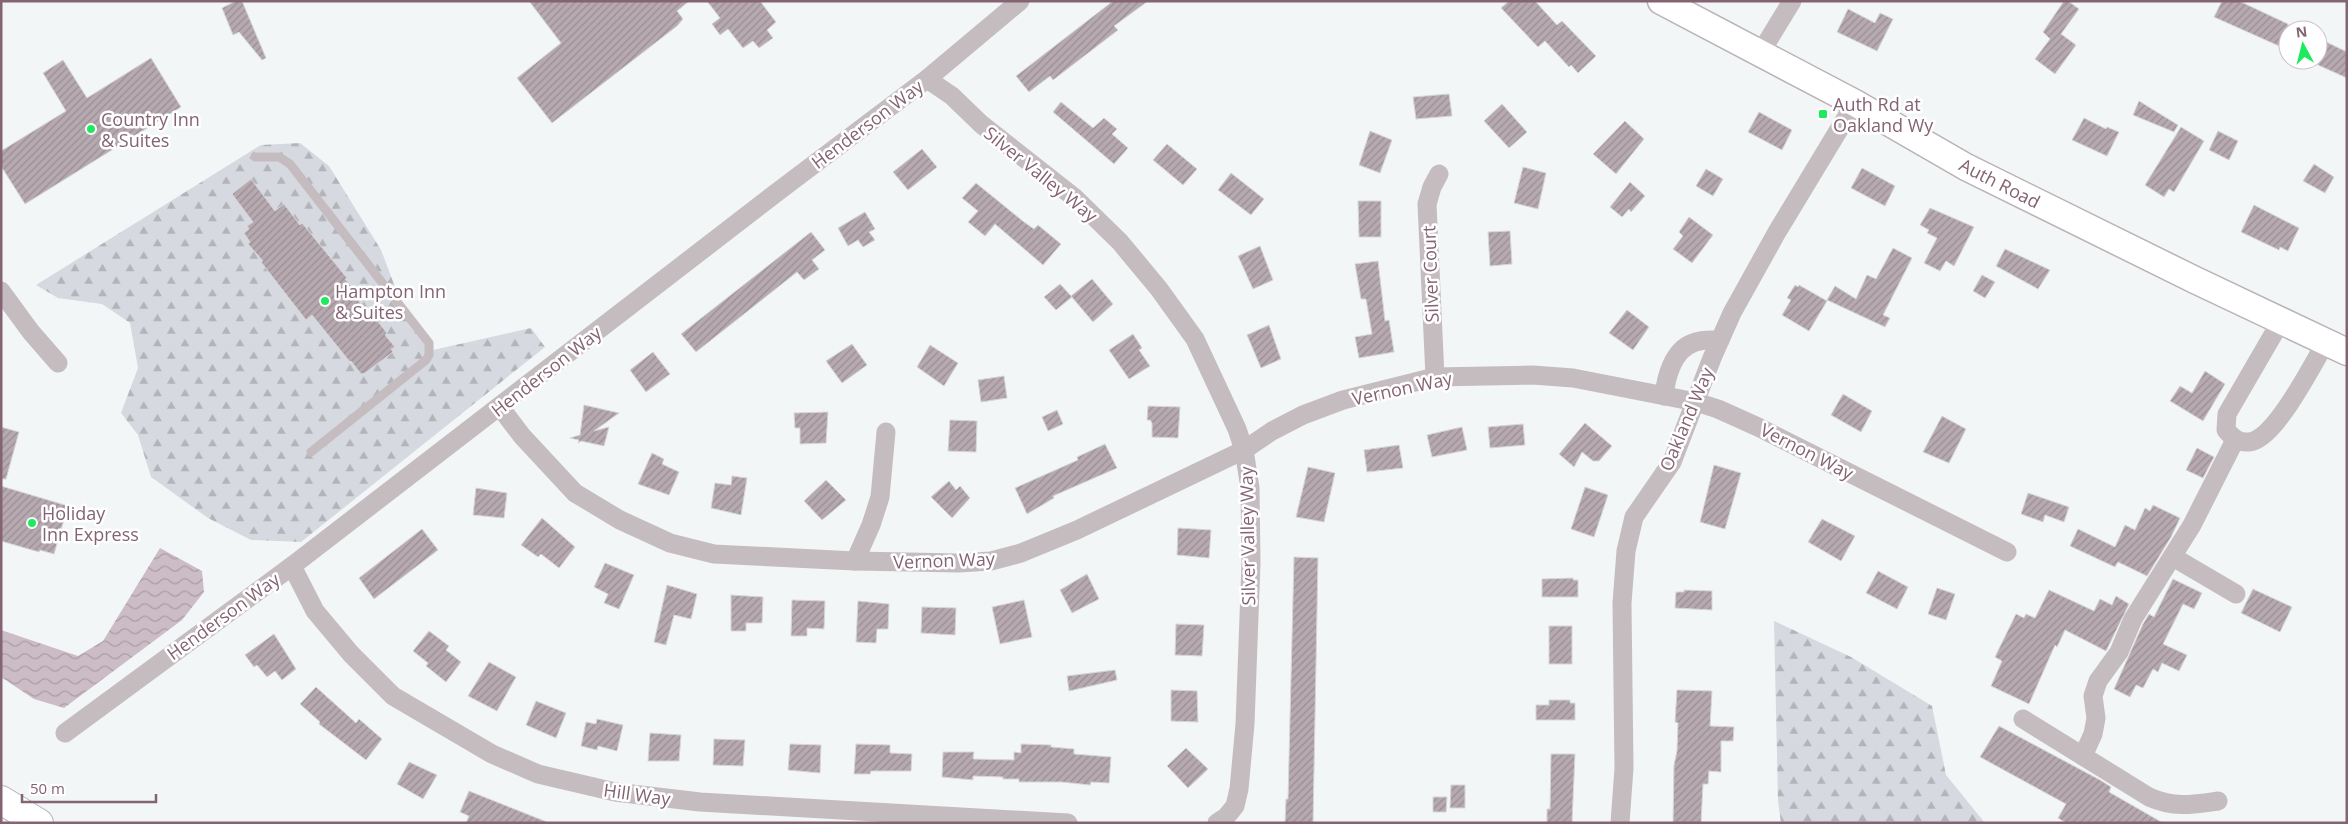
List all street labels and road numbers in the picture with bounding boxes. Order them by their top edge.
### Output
street label: Henderson Way [806,74,928,174]
street label: Silver Valley Way [979,121,1103,228]
street label: Auth Road [1956,152,2044,214]
street label: Silver Court [1416,225,1444,323]
street label: Henderson Way [486,320,607,422]
street label: Oakland Way [1653,363,1719,474]
street label: Vernon Way [1350,366,1455,410]
street label: Vernon Way [1756,417,1859,485]
street label: Silver Valley Way [1234,465,1260,606]
street label: Vernon Way [893,546,996,574]
street label: Henderson Way [162,566,285,665]
street label: Hill Way [602,777,673,811]

